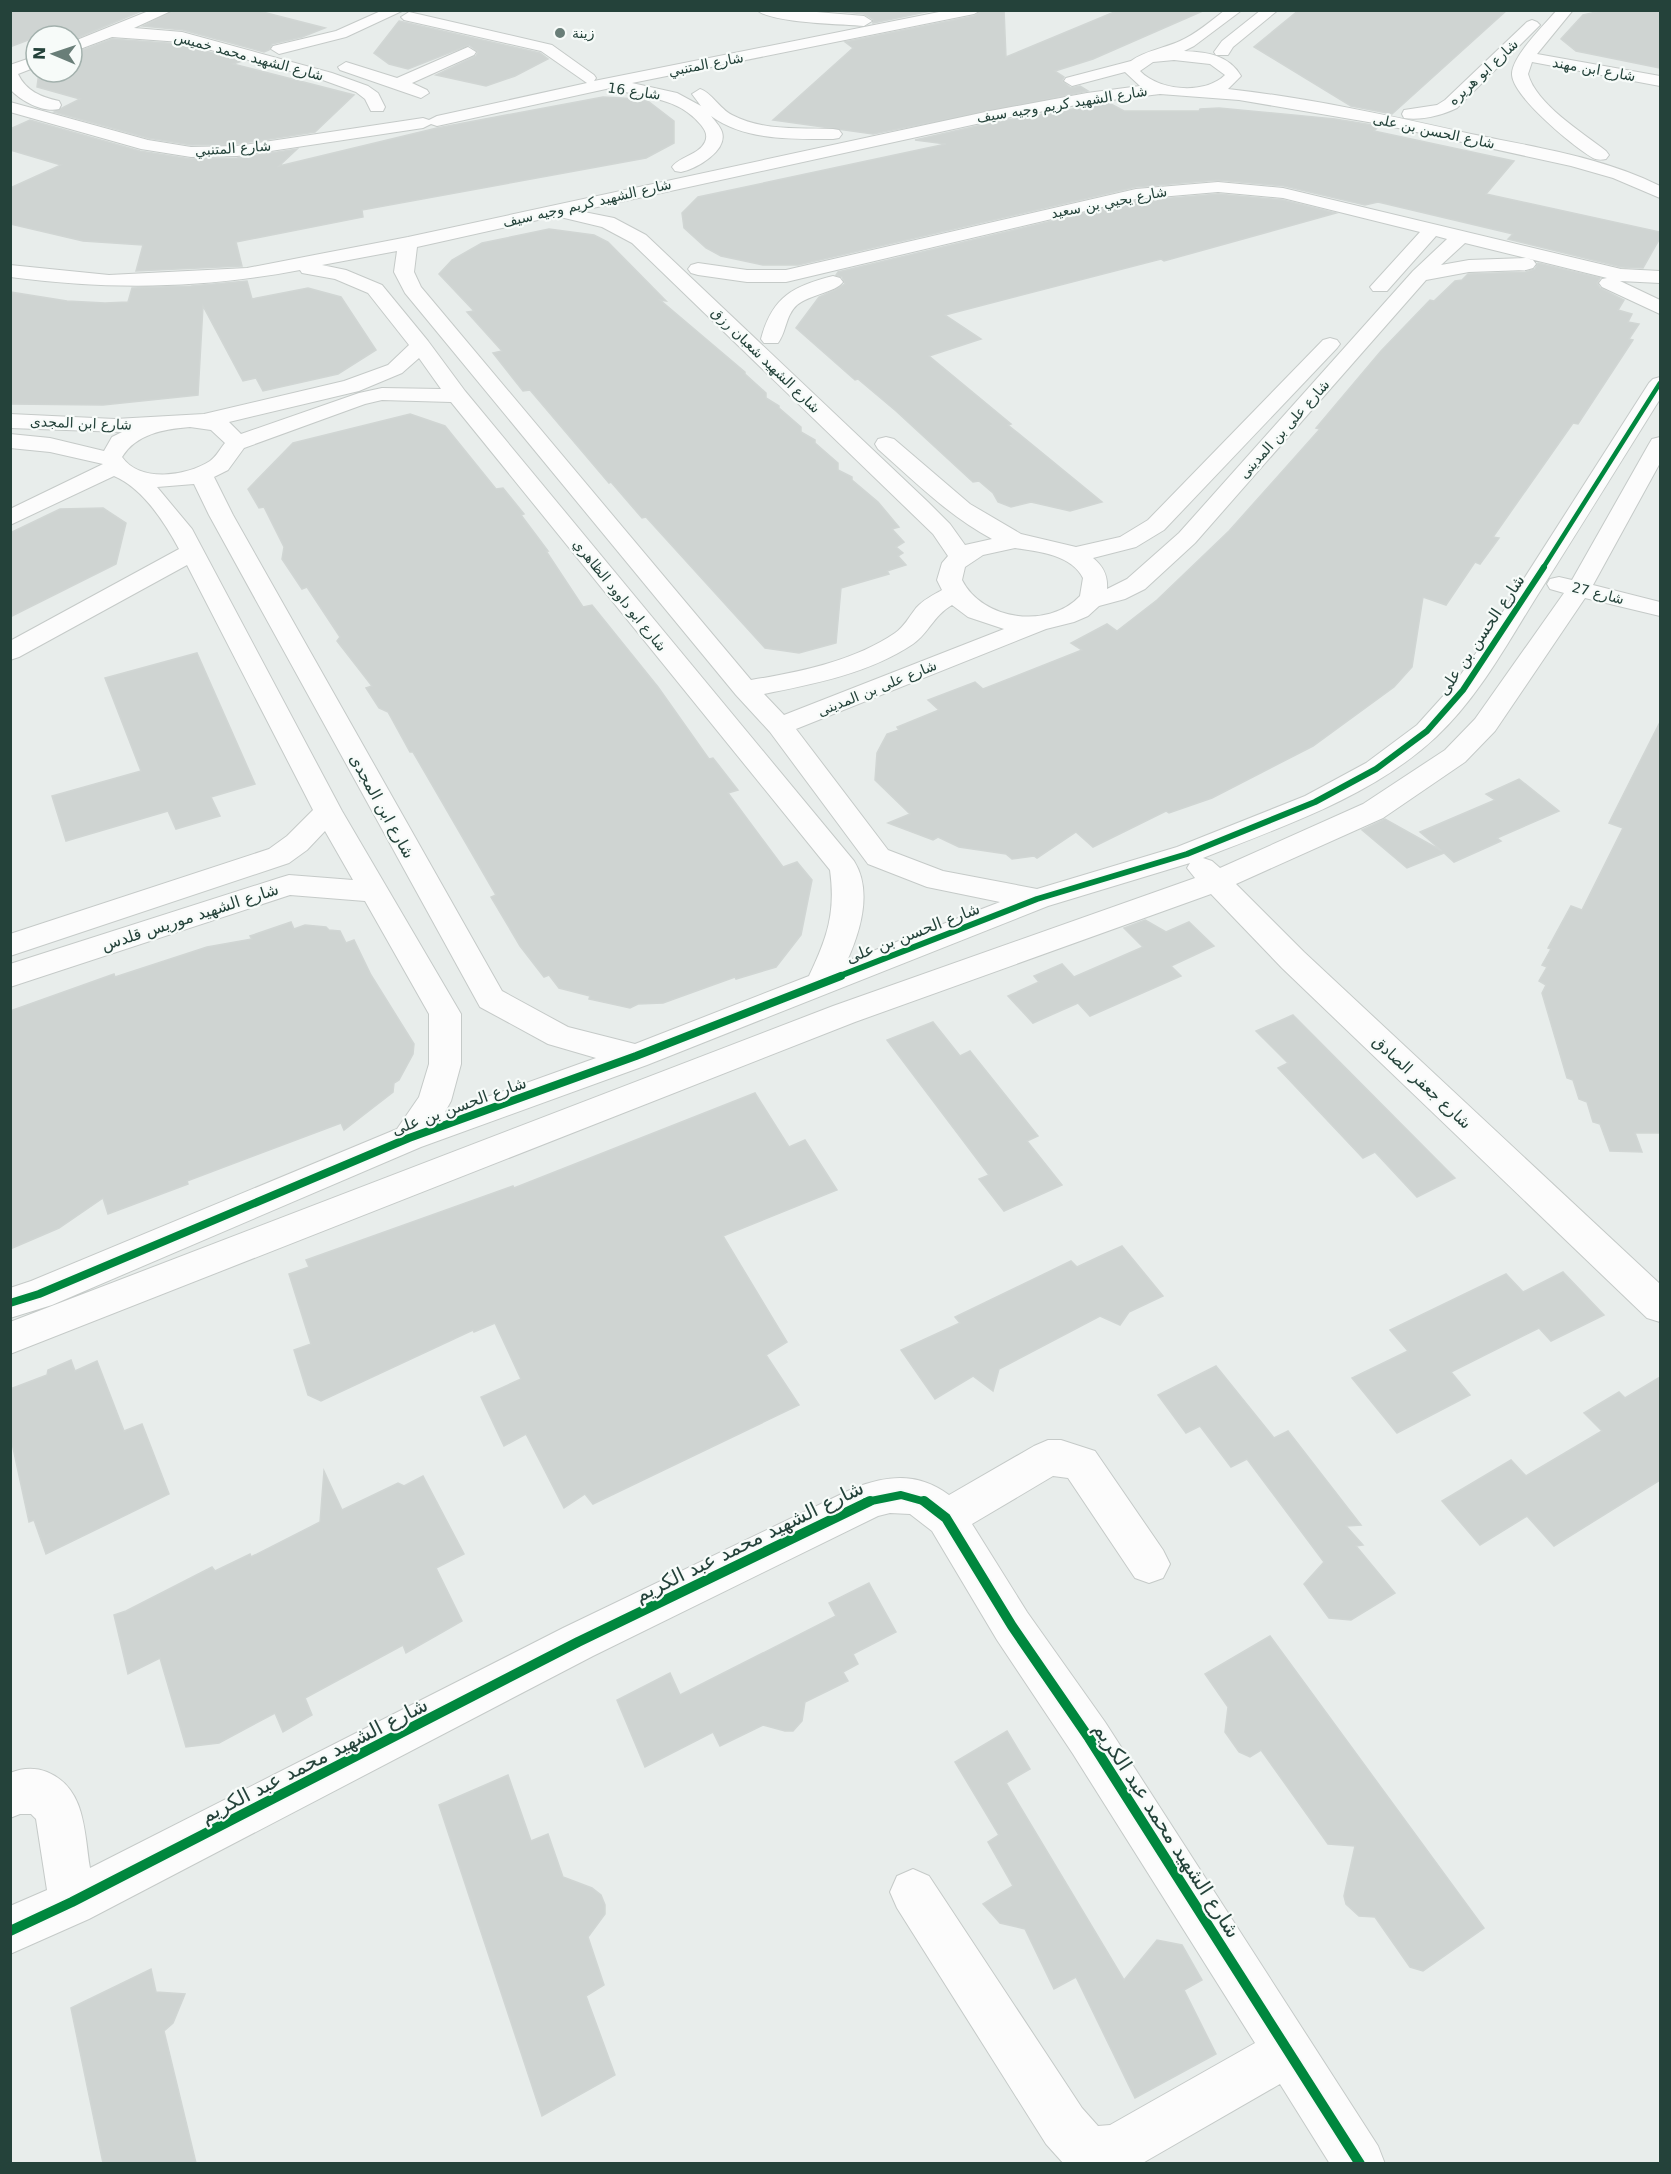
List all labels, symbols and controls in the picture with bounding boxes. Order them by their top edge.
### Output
north arrow [24,24,84,84]
place label: زينة [572,25,594,42]
marker: زينة [553,26,567,40]
street label: شارع الشهيد محمد خميس [172,28,325,85]
street label: شارع ابو هريره [1445,36,1522,109]
text: N [30,46,49,61]
street label: شارع المتنبي [667,49,745,80]
street label: شارع ابن مهند [1551,54,1637,85]
street label: شارع 16 [606,79,662,104]
street label: شارع الشهيد كريم وجيه سيف [975,83,1149,126]
street label: شارع الحسن بن على [1371,110,1496,153]
street label: شارع المتنبي [194,137,272,160]
street label: شارع الشهيد كريم وجيه سيف [501,176,673,231]
street label: شارع يحيي بن سعيد [1050,183,1169,222]
street label: شارع الشهيد شعبان رزق [708,304,824,417]
street label: شارع على بن المدينى [1236,376,1333,482]
street label: شارع ابن المجدى [30,413,132,434]
street label: شارع ابو داوود الظاهري [569,536,670,655]
street label: شارع الحسن بن على [1433,571,1529,700]
street label: شارع 27 [1570,579,1626,608]
street label: شارع على بن المدينى [815,657,939,720]
street label: شارع ابن المجدى [345,750,419,862]
street label: شارع الشهيد موريس قلدس [99,879,281,956]
street label: شارع الحسن بن على [843,899,983,968]
street label: شارع جعفر الصادق [1368,1031,1475,1133]
street label: شارع الحسن بن على [389,1073,529,1140]
street label: شارع الشهيد محمد عبد الكريم [631,1475,867,1607]
street label: شارع الشهيد محمد عبد الكريم [196,1692,432,1828]
street label: شارع الشهيد محمد عبد الكريم [1088,1718,1246,1942]

